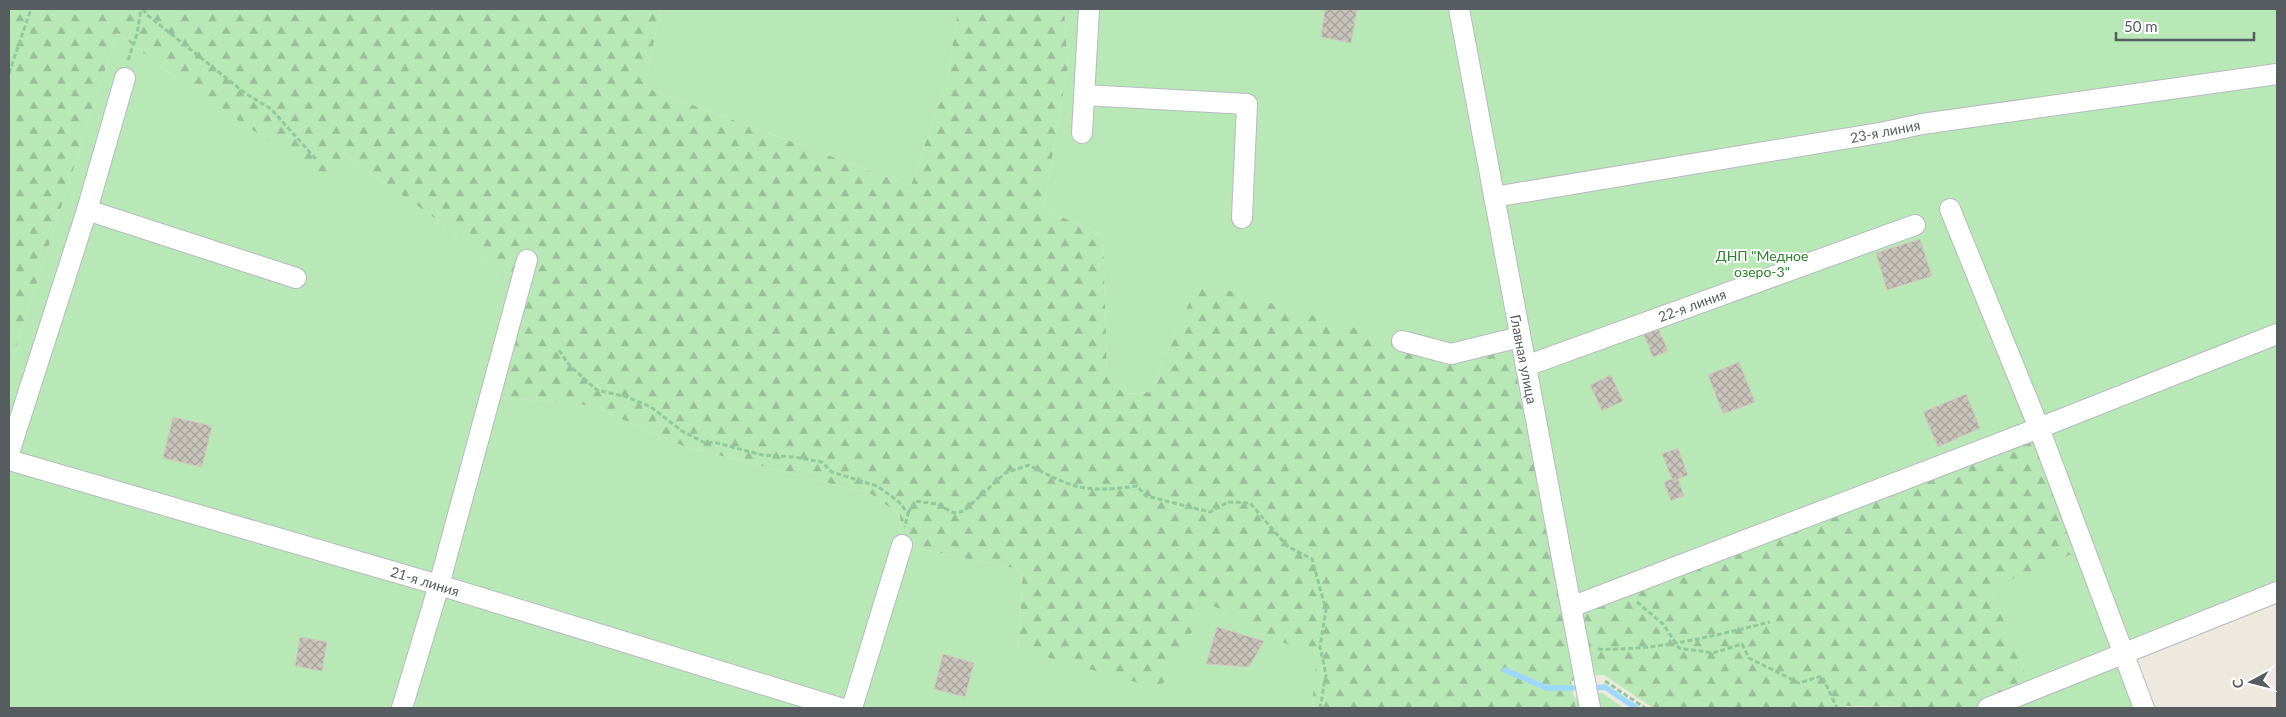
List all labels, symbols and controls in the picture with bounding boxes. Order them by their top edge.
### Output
scale bar [2116,10,2254,42]
text: 50 m [2124,17,2158,35]
street label: 23-я линия [1849,116,1921,146]
park label: ДНП "Медное озеро-3" [1716,247,1808,280]
street label: 22-я линия [1656,285,1728,325]
street label: Главная улица [1507,313,1541,405]
street label: 21-я линия [389,562,461,600]
north arrow [2226,657,2276,707]
text: С [2229,677,2247,689]

